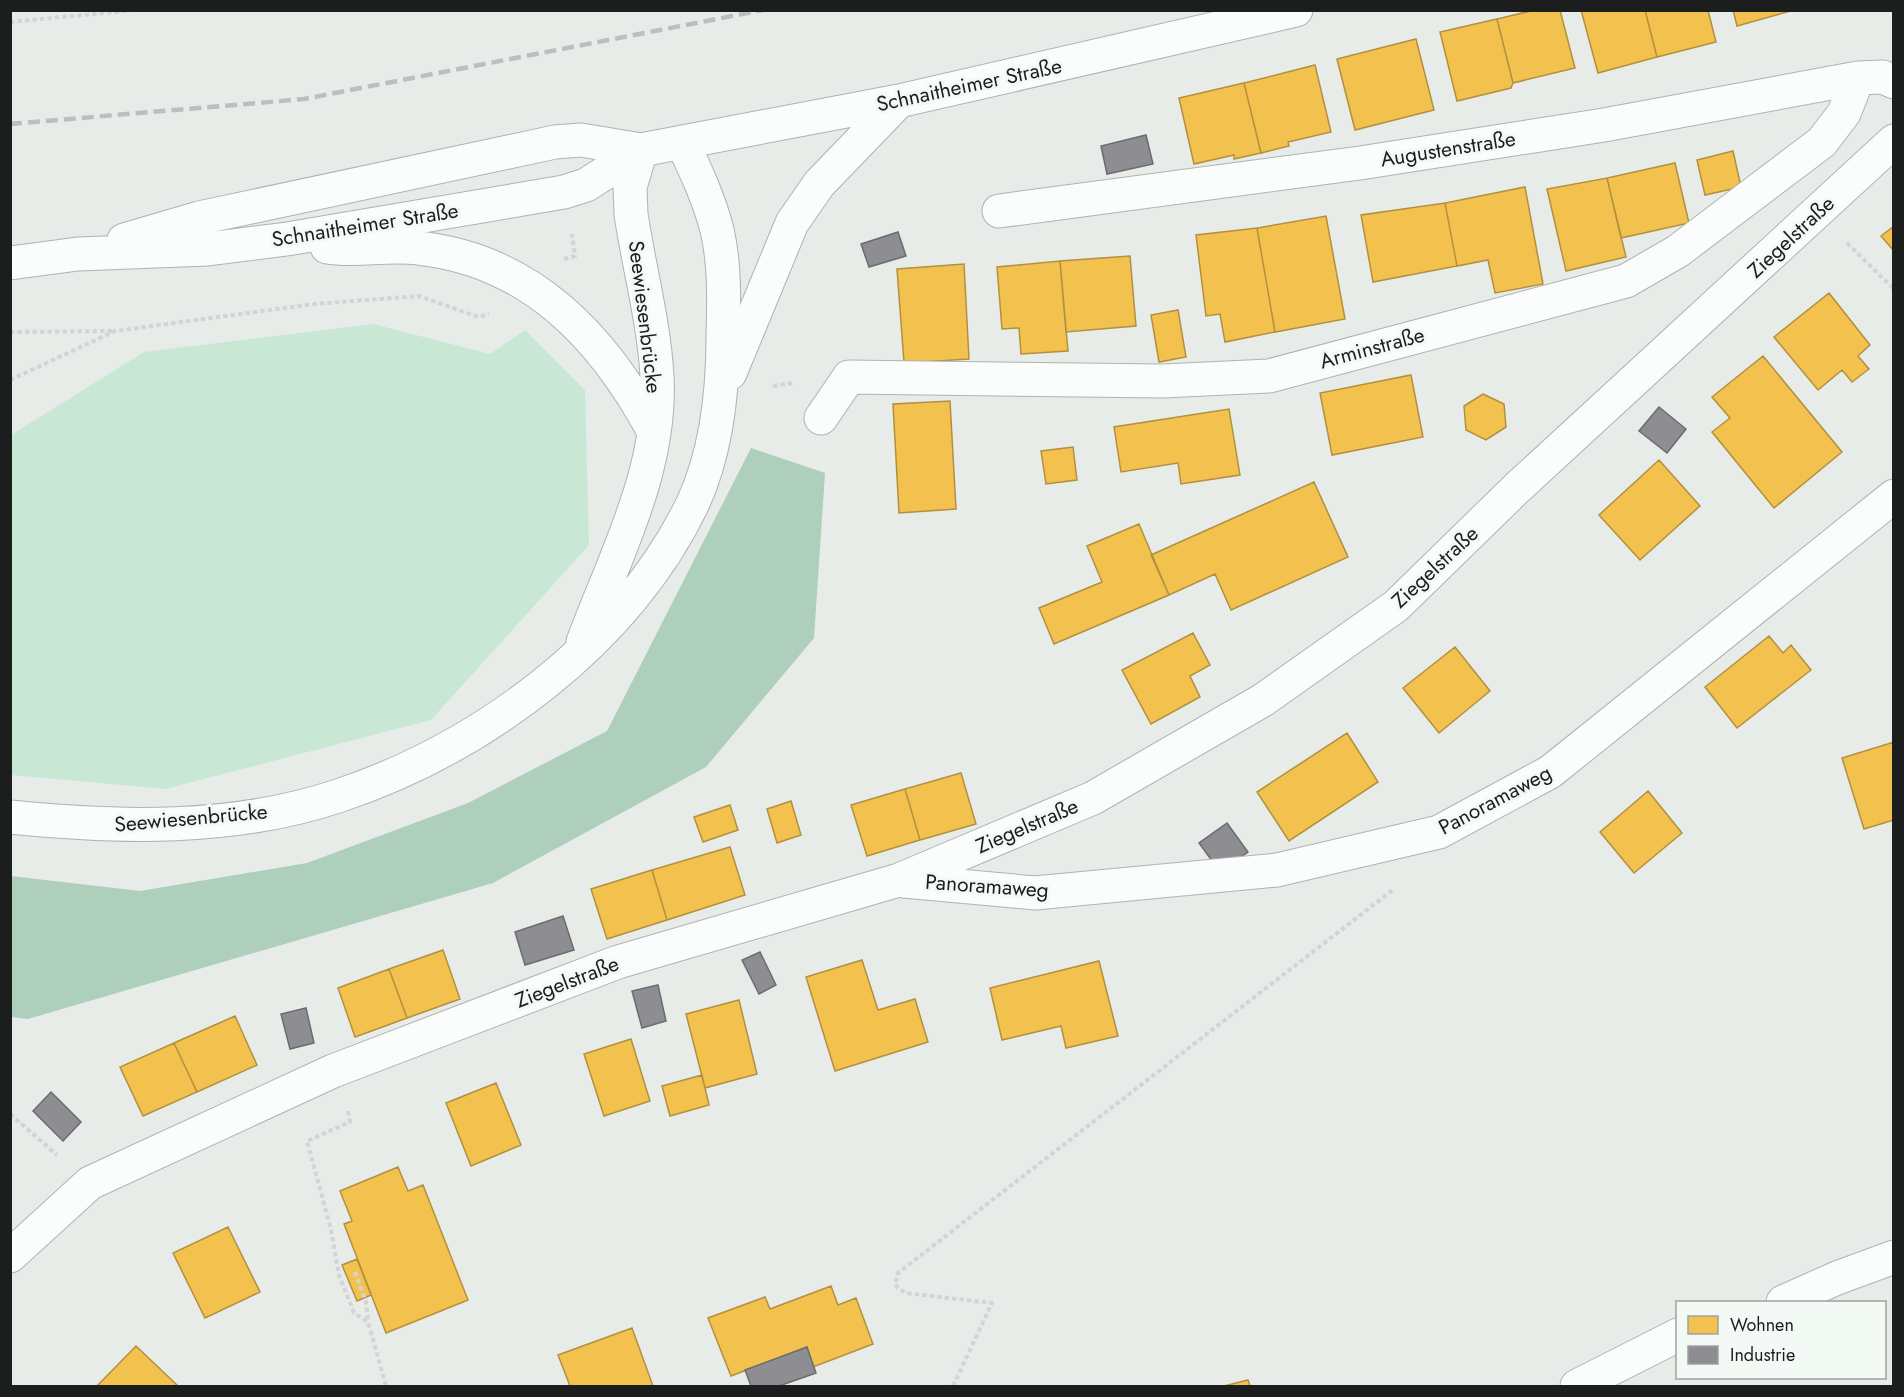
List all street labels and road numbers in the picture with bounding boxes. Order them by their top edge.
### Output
street label: Schnaitheimer Straße [874,51,1065,119]
street label: Augustenstraße [1378,123,1518,174]
street label: Ziegelstraße [1741,189,1841,285]
street label: Schnaitheimer Straße [269,195,461,255]
street label: Seewiesenbrücke [621,239,669,395]
street label: Arminstraße [1316,320,1428,376]
street label: Ziegelstraße [1385,519,1485,615]
street label: Panoramaweg [1433,758,1557,842]
street label: Ziegelstraße [971,791,1083,861]
street label: Seewiesenbrücke [113,796,269,840]
street label: Panoramaweg [924,867,1050,905]
street label: Ziegelstraße [511,948,623,1016]

